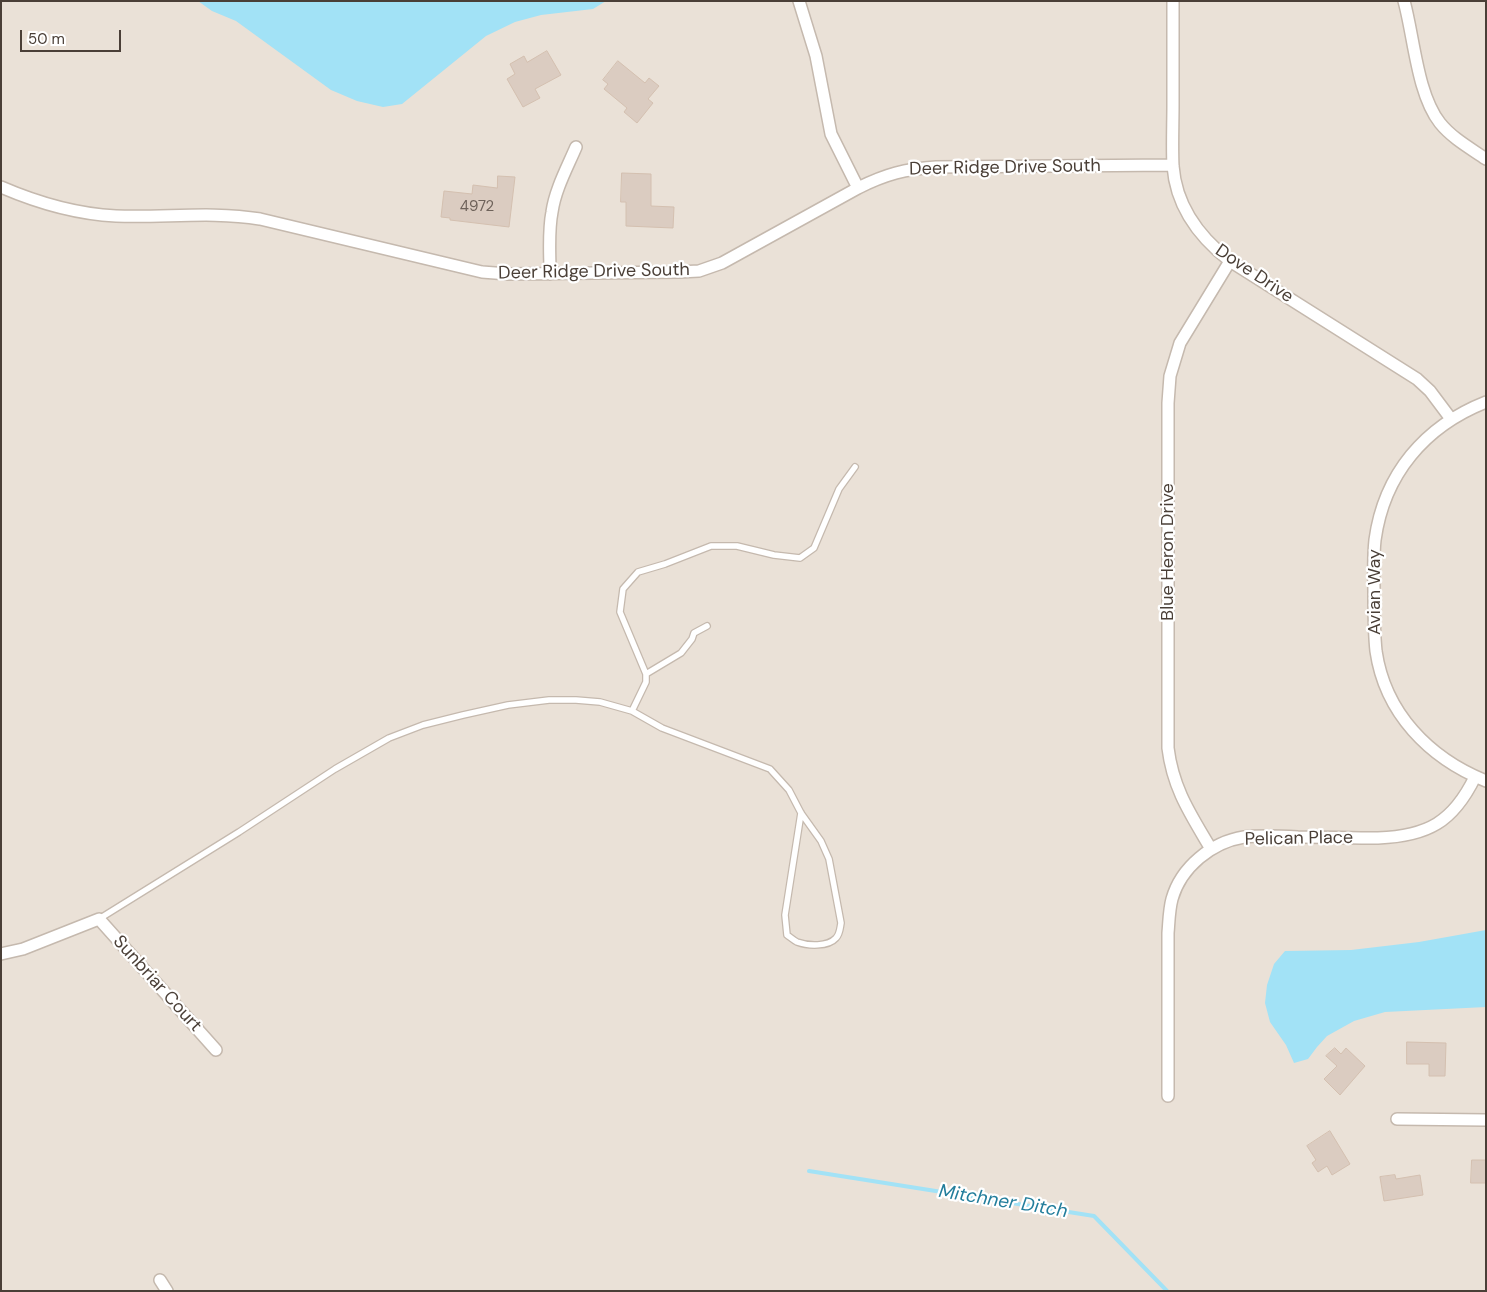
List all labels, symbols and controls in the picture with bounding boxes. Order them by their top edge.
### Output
scale bar [22,20,124,52]
text: 50 m [28,29,65,49]
street label: Deer Ridge Drive South [909,156,1101,180]
house number: 4972 [460,198,494,216]
street label: Dove Drive [1211,240,1297,308]
street label: Deer Ridge Drive South [498,260,690,284]
street label: Blue Heron Drive [1157,483,1179,621]
street label: Avian Way [1364,549,1386,635]
street label: Pelican Place [1245,827,1353,851]
street label: Sunbriar Court [108,931,206,1037]
water label: Mitchner Ditch [937,1181,1069,1223]

